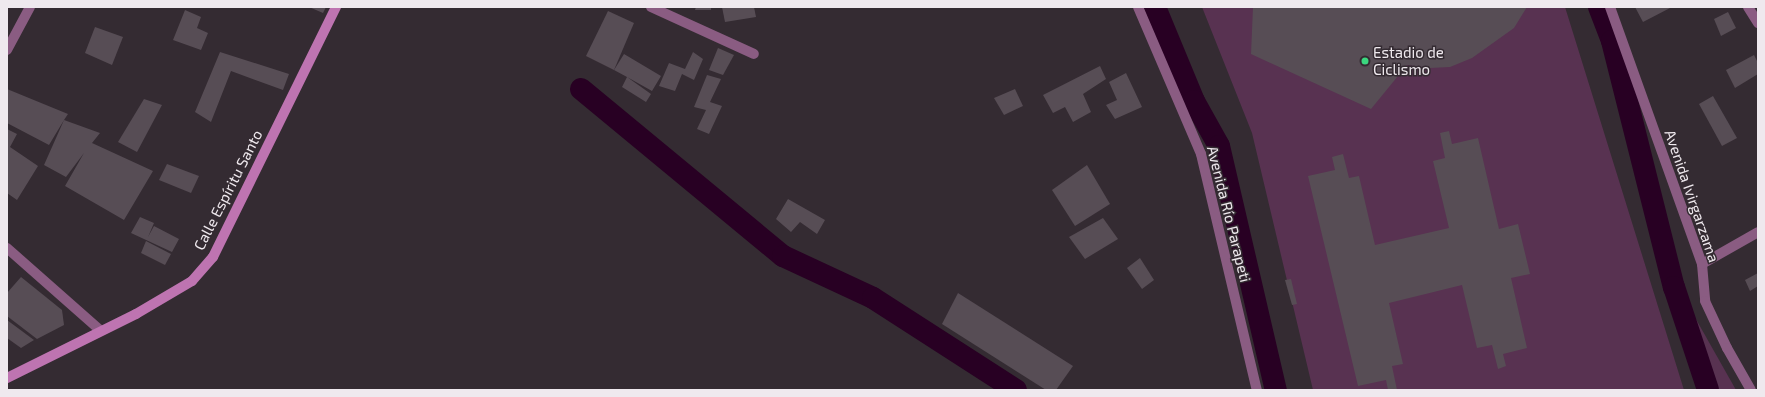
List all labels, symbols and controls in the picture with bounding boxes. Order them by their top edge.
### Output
place label: Estadio de Ciclismo [1373,43,1444,78]
marker: Estadio de Ciclismo [1360,56,1370,66]
street label: Calle Espíritu Santo [190,127,266,253]
street label: Avenida Ivirgarzama [1661,127,1723,265]
street label: Avenida Río Parapeti [1203,144,1255,284]

